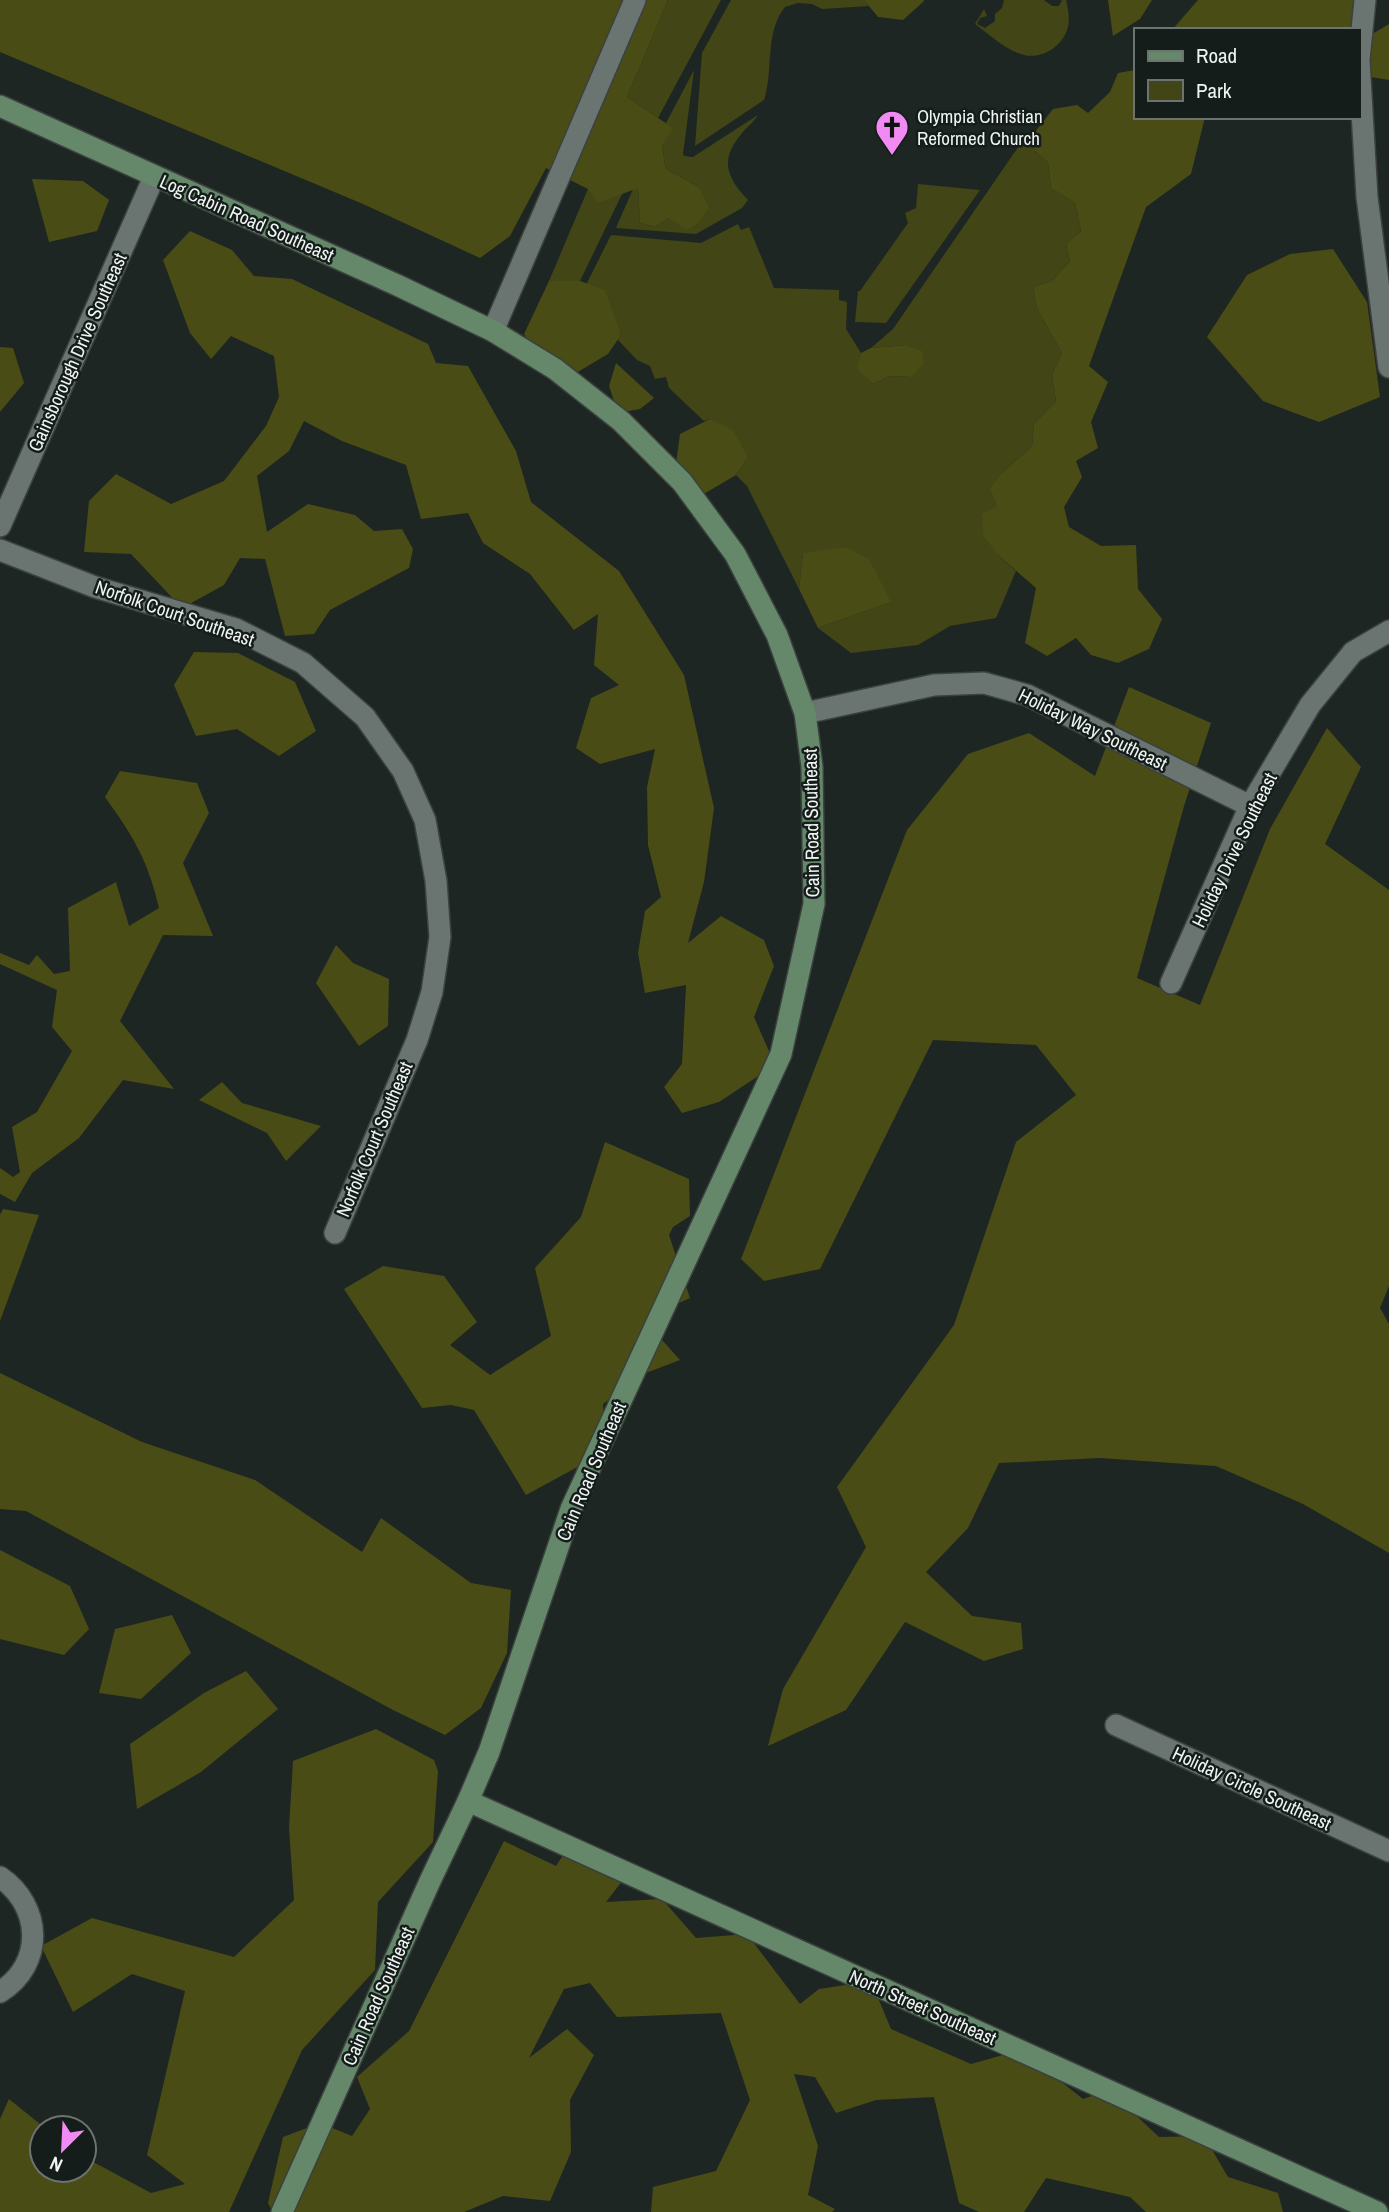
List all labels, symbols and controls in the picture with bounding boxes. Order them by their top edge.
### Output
legend [1134,28,1361,119]
text: Road [1196,41,1237,70]
text: Park [1196,76,1232,105]
place label: Olympia Christian Reformed Church [917,103,1043,151]
church icon: Olympia Christian Reformed Church [873,108,911,157]
street label: Log Cabin Road Southeast [156,168,339,268]
street label: Gainsborough Drive Southeast [21,248,133,455]
street label: Norfolk Court Southeast [92,574,258,653]
street label: Holiday Way Southeast [1014,682,1172,777]
street label: Cain Road Southeast [797,748,825,898]
street label: Holiday Drive Southeast [1185,768,1283,932]
street label: Norfolk Court Southeast [330,1057,419,1221]
street label: Cain Road Southeast [550,1397,632,1545]
street label: Holiday Circle Southeast [1168,1740,1336,1836]
street label: Cain Road Southeast [336,1922,420,2069]
street label: North Street Southeast [845,1963,1001,2051]
north arrow [28,2114,98,2184]
text: N [46,2150,67,2179]

